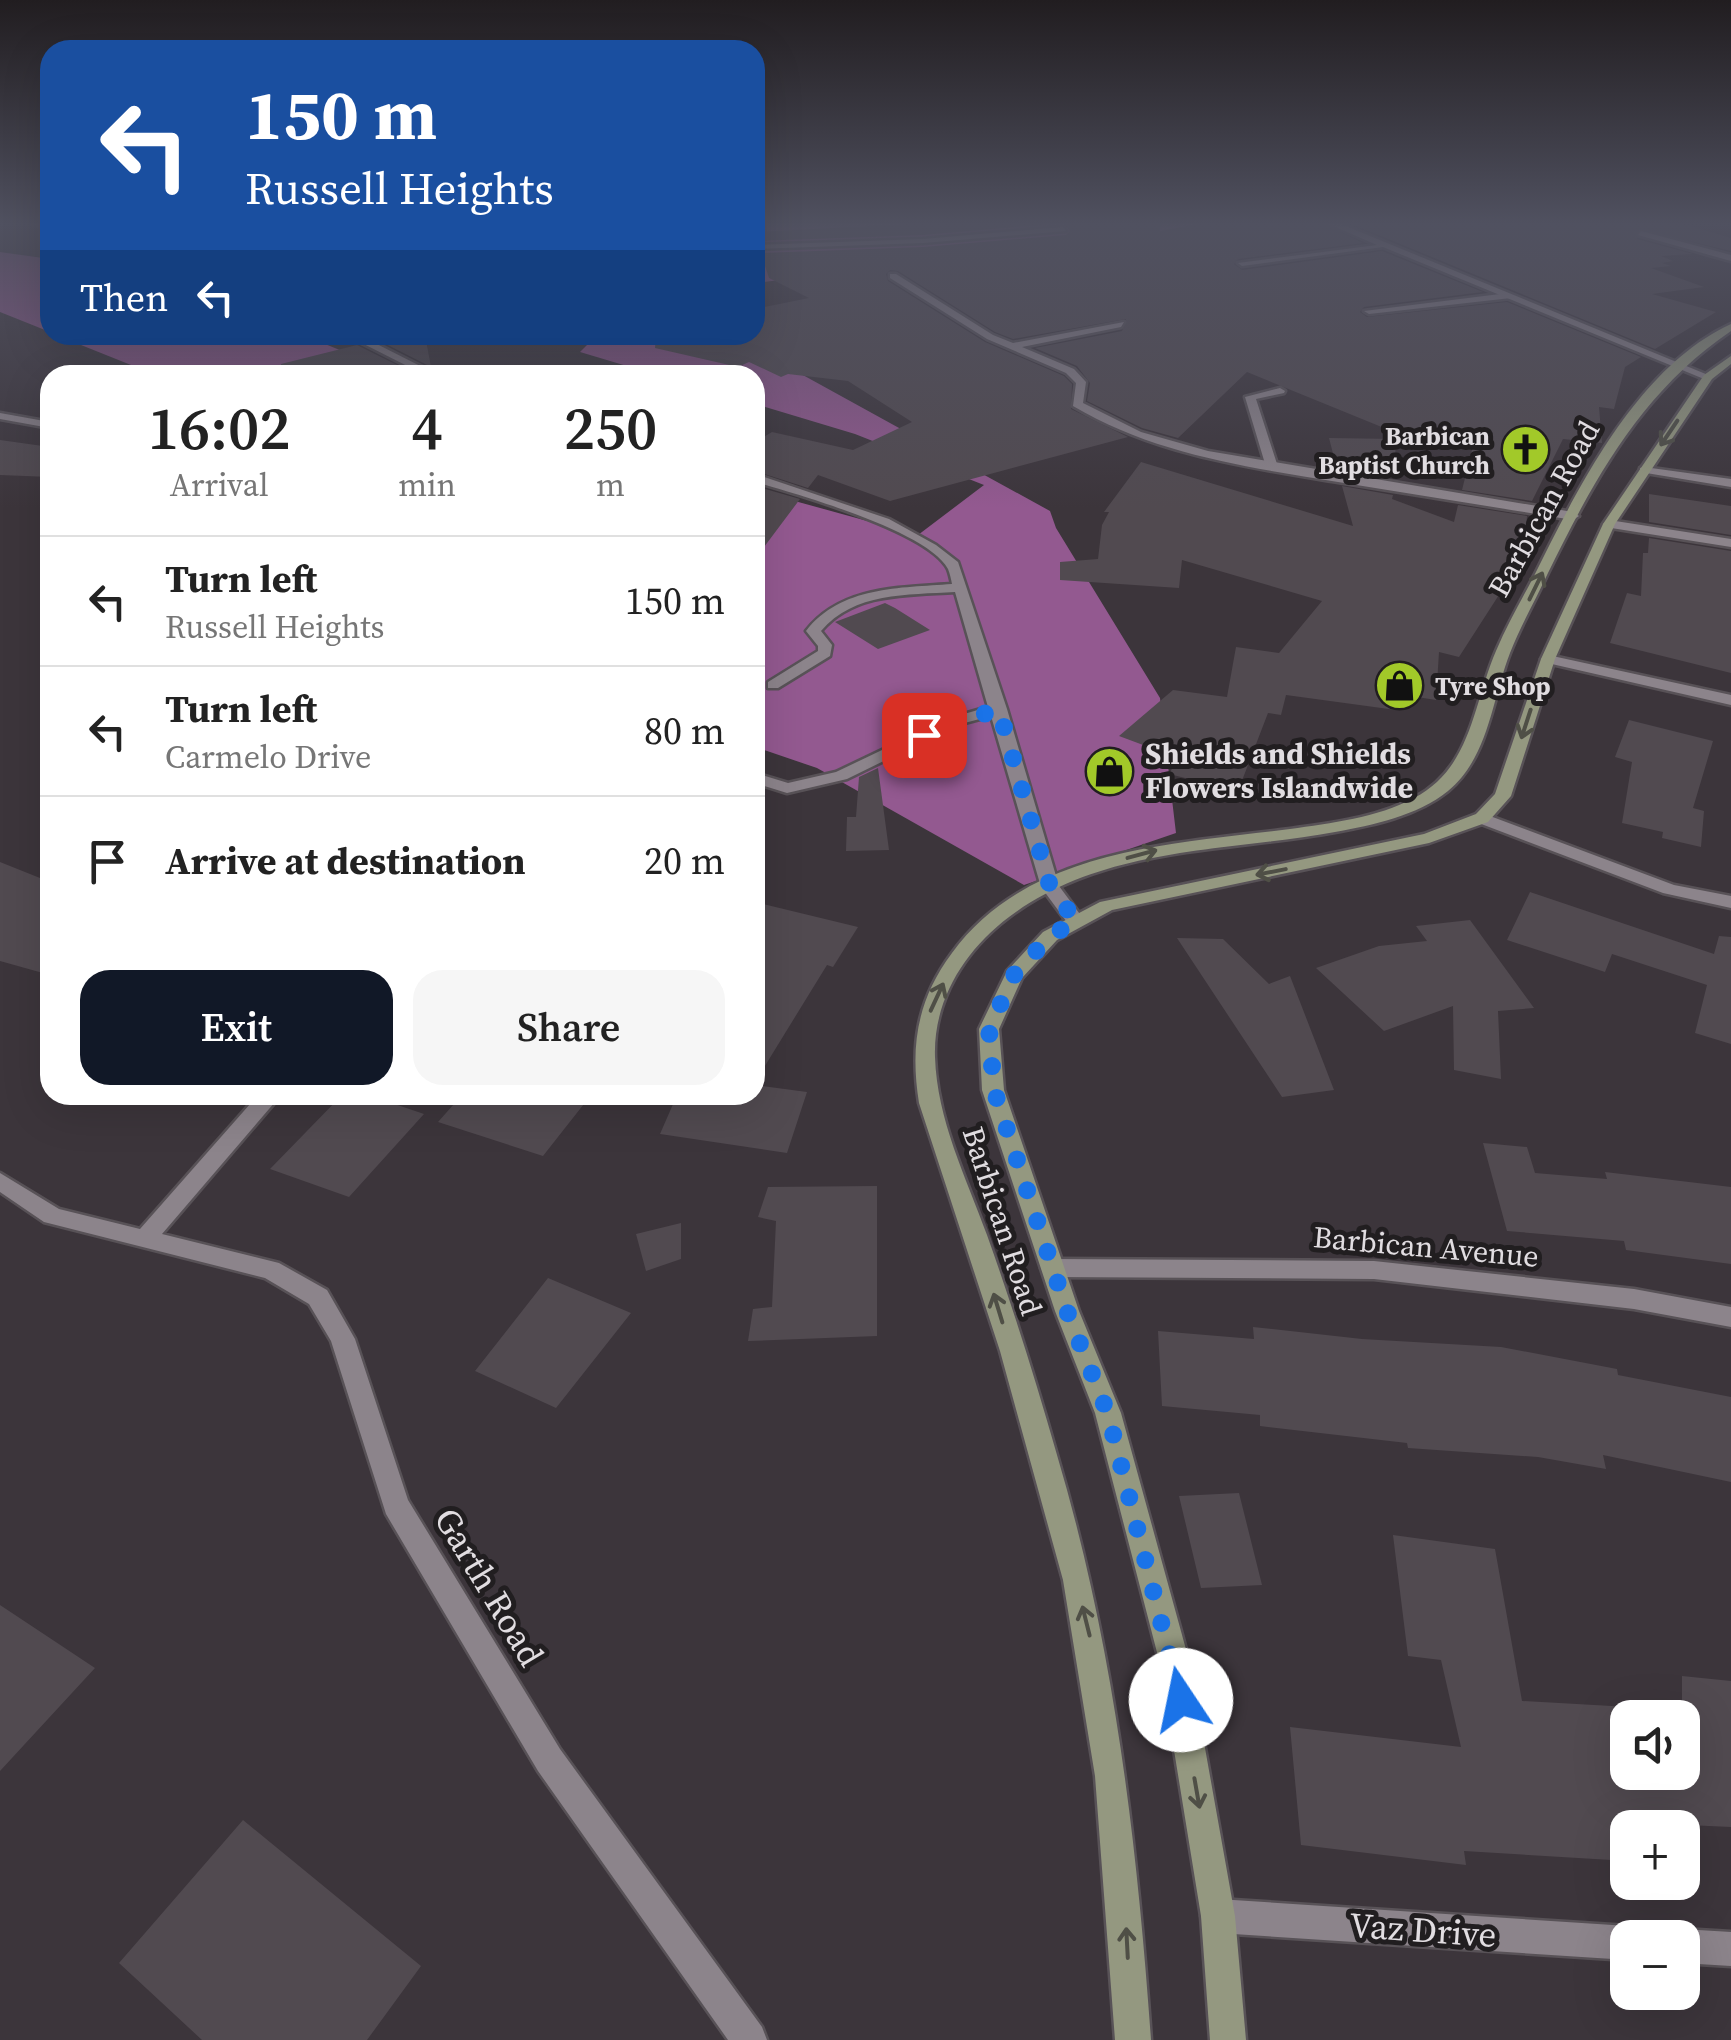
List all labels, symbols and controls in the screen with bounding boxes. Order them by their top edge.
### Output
text: 150 m [245,66,437,162]
icon: left [80,80,210,210]
text: Russell Heights [245,157,554,219]
icon: left [188,270,243,325]
text: Then [80,272,168,324]
text: 16:02 [148,387,291,469]
text: 4 [412,387,443,469]
text: 250 [564,387,657,469]
street label: Barbican Road [1478,413,1609,604]
place label: Barbican Baptist Church [1318,419,1490,482]
one-way arrow [1659,419,1680,447]
church icon: Barbican Baptist Church [1499,424,1551,476]
text: Arrival [170,463,269,507]
text: min [398,463,456,507]
text: m [596,463,625,507]
text: Turn left [165,553,317,605]
one-way arrow [1527,572,1546,602]
icon: left [80,574,135,629]
text: 150 m [625,575,725,627]
text: Russell Heights [165,605,385,649]
shop icon: Tyre Shop [1374,660,1426,712]
place label: Tyre Shop [1435,669,1551,703]
text: Turn left [165,683,317,735]
pin [882,693,967,778]
icon: left [80,704,135,759]
text: 80 m [644,705,725,757]
one-way arrow [1516,707,1534,739]
icon: arrive [897,708,952,763]
place label: Shields and Shields Flowers Islandwide [1145,733,1413,808]
text: Carmelo Drive [165,735,371,779]
shop icon: Shields and Shields Flowers Islandwide [1084,745,1136,797]
icon: arrive [80,834,135,889]
text: Arrive at destination [165,835,526,887]
text: 20 m [644,835,725,887]
one-way arrow [1126,844,1157,863]
one-way arrow [1255,863,1287,882]
button: Exit [80,970,393,1085]
button: Share [413,970,725,1085]
one-way arrow [928,983,947,1013]
street label: Barbican Road [953,1122,1052,1320]
street label: Barbican Avenue [1312,1216,1540,1277]
one-way arrow [988,1293,1006,1324]
street label: Garth Road [423,1499,555,1675]
one-way arrow [1076,1606,1094,1638]
position arrow [1129,1648,1233,1752]
map controls [1610,1700,1700,2010]
button: sound [1610,1700,1700,1790]
one-way arrow [1188,1777,1207,1809]
button: + [1610,1810,1700,1900]
street label: Vaz Drive [1348,1901,1498,1959]
button: − [1610,1920,1700,2010]
one-way arrow [1117,1927,1136,1959]

